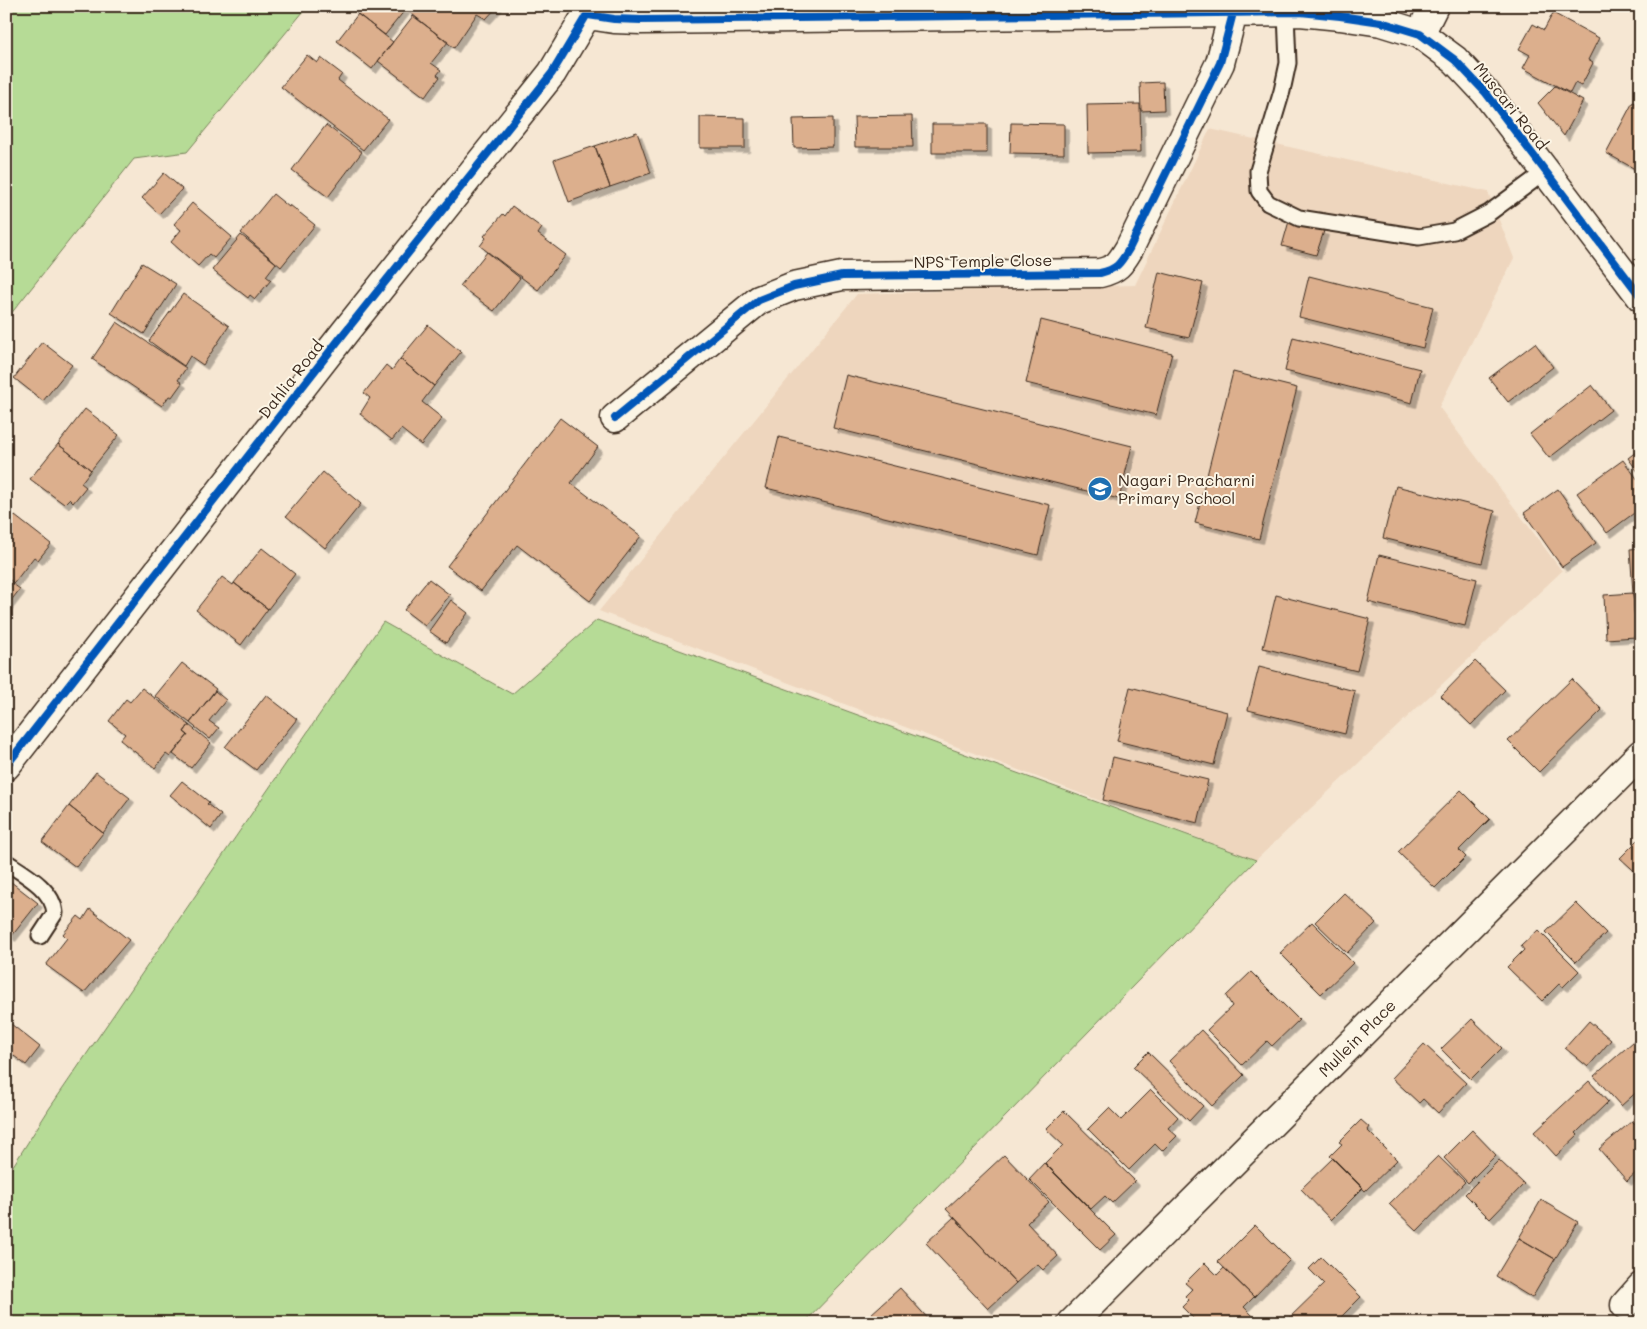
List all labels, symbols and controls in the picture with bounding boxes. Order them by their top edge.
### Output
street label: Muscari Road [1470,58,1553,154]
street label: NPS Temple Close [913,249,1053,272]
street label: Dahlia Road [253,335,328,422]
place label: Nagari Pracharni Primary School [1118,469,1255,508]
school or university icon: Nagari Pracharni Primary School [1087,476,1113,502]
street label: Mullein Place [1313,994,1400,1081]

